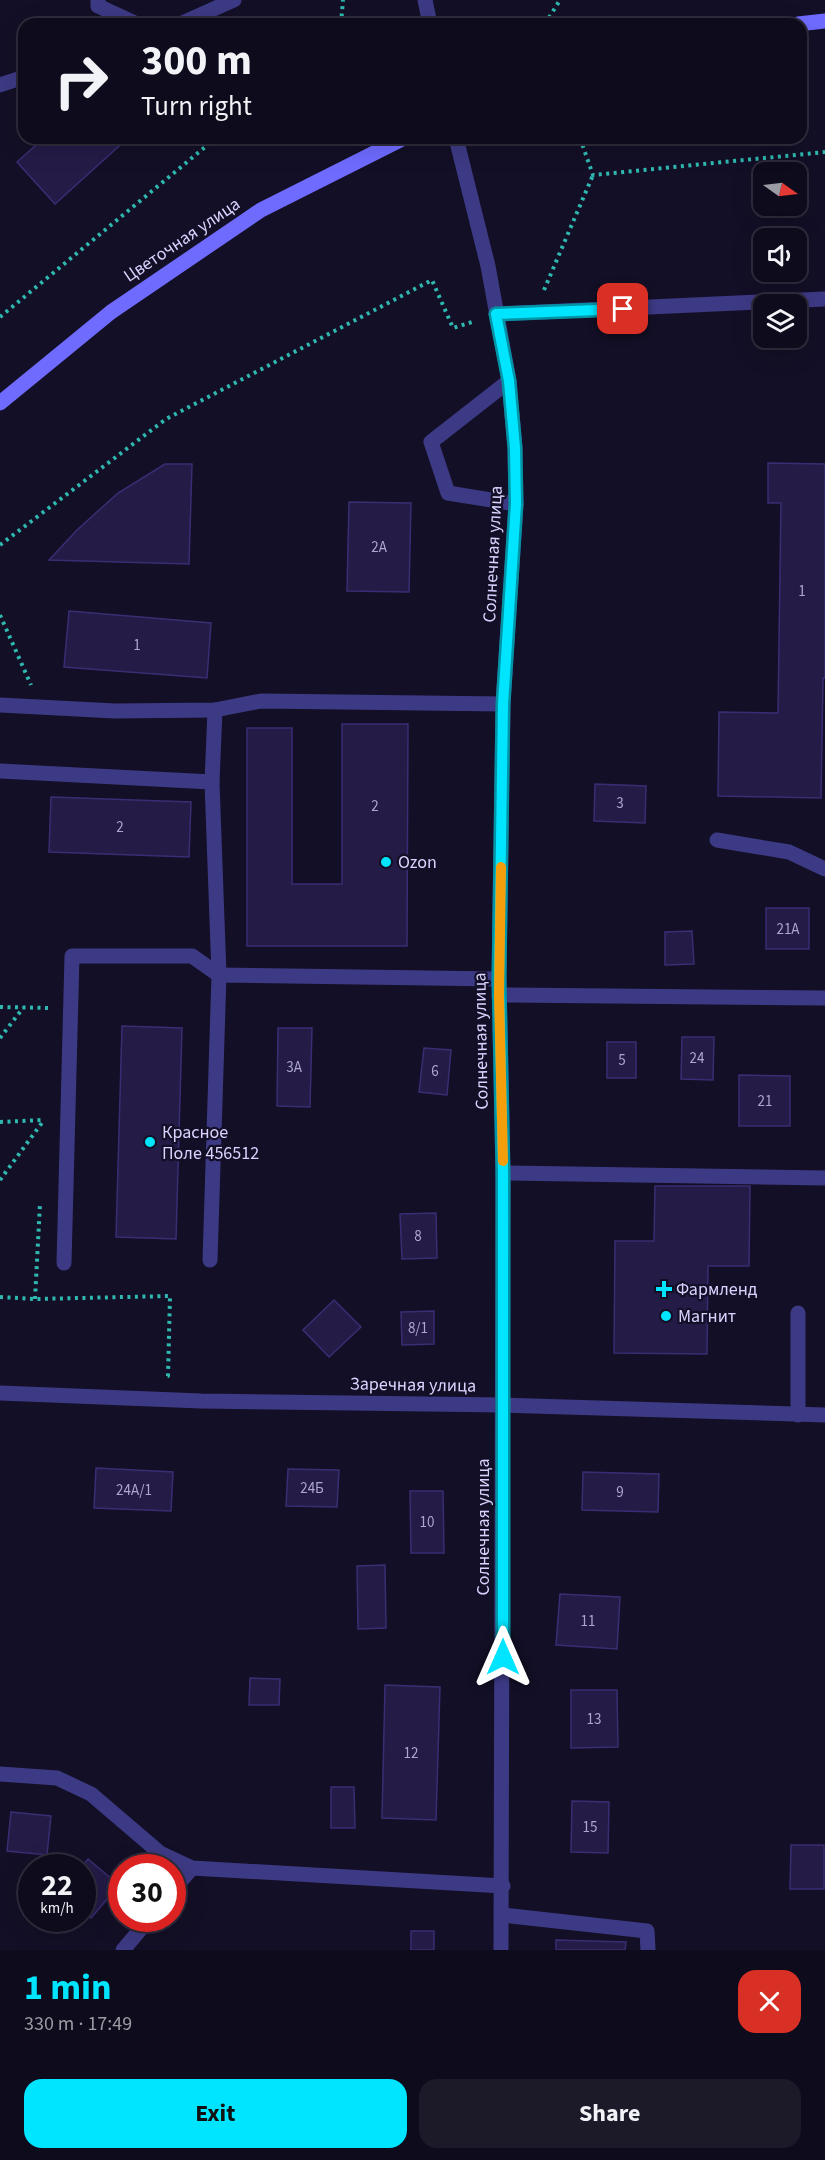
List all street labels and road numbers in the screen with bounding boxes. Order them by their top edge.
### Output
street label: Цветочная улица [119,192,245,288]
street label: Солнечная улица [477,485,509,623]
street label: Солнечная улица [467,972,495,1110]
street label: Заречная улица [350,1371,476,1399]
street label: Солнечная улица [471,1458,496,1596]

